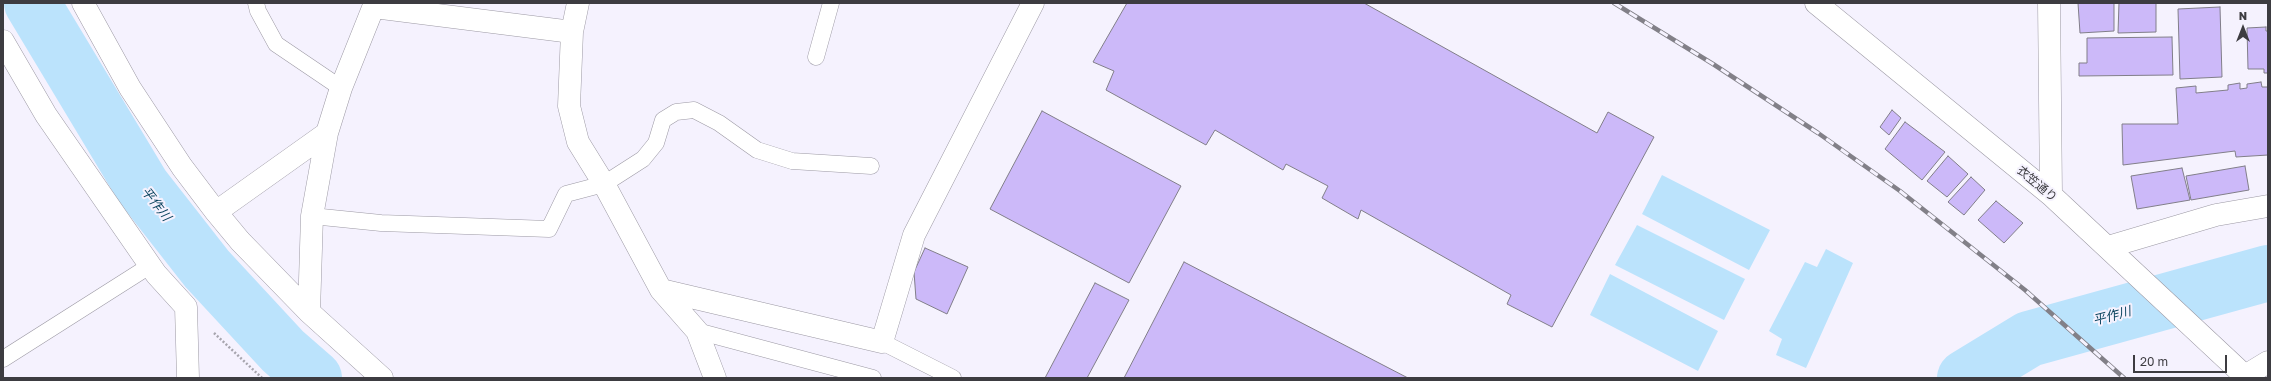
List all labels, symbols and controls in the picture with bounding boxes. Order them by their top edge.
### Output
north arrow [2223,8,2263,48]
text: N [2239,9,2247,22]
street label: 衣笠通り [2014,163,2060,205]
water label: 平作川 [138,184,174,224]
water label: 平作川 [2091,303,2133,329]
scale bar [2135,347,2229,373]
text: 20 m [2140,354,2168,369]

